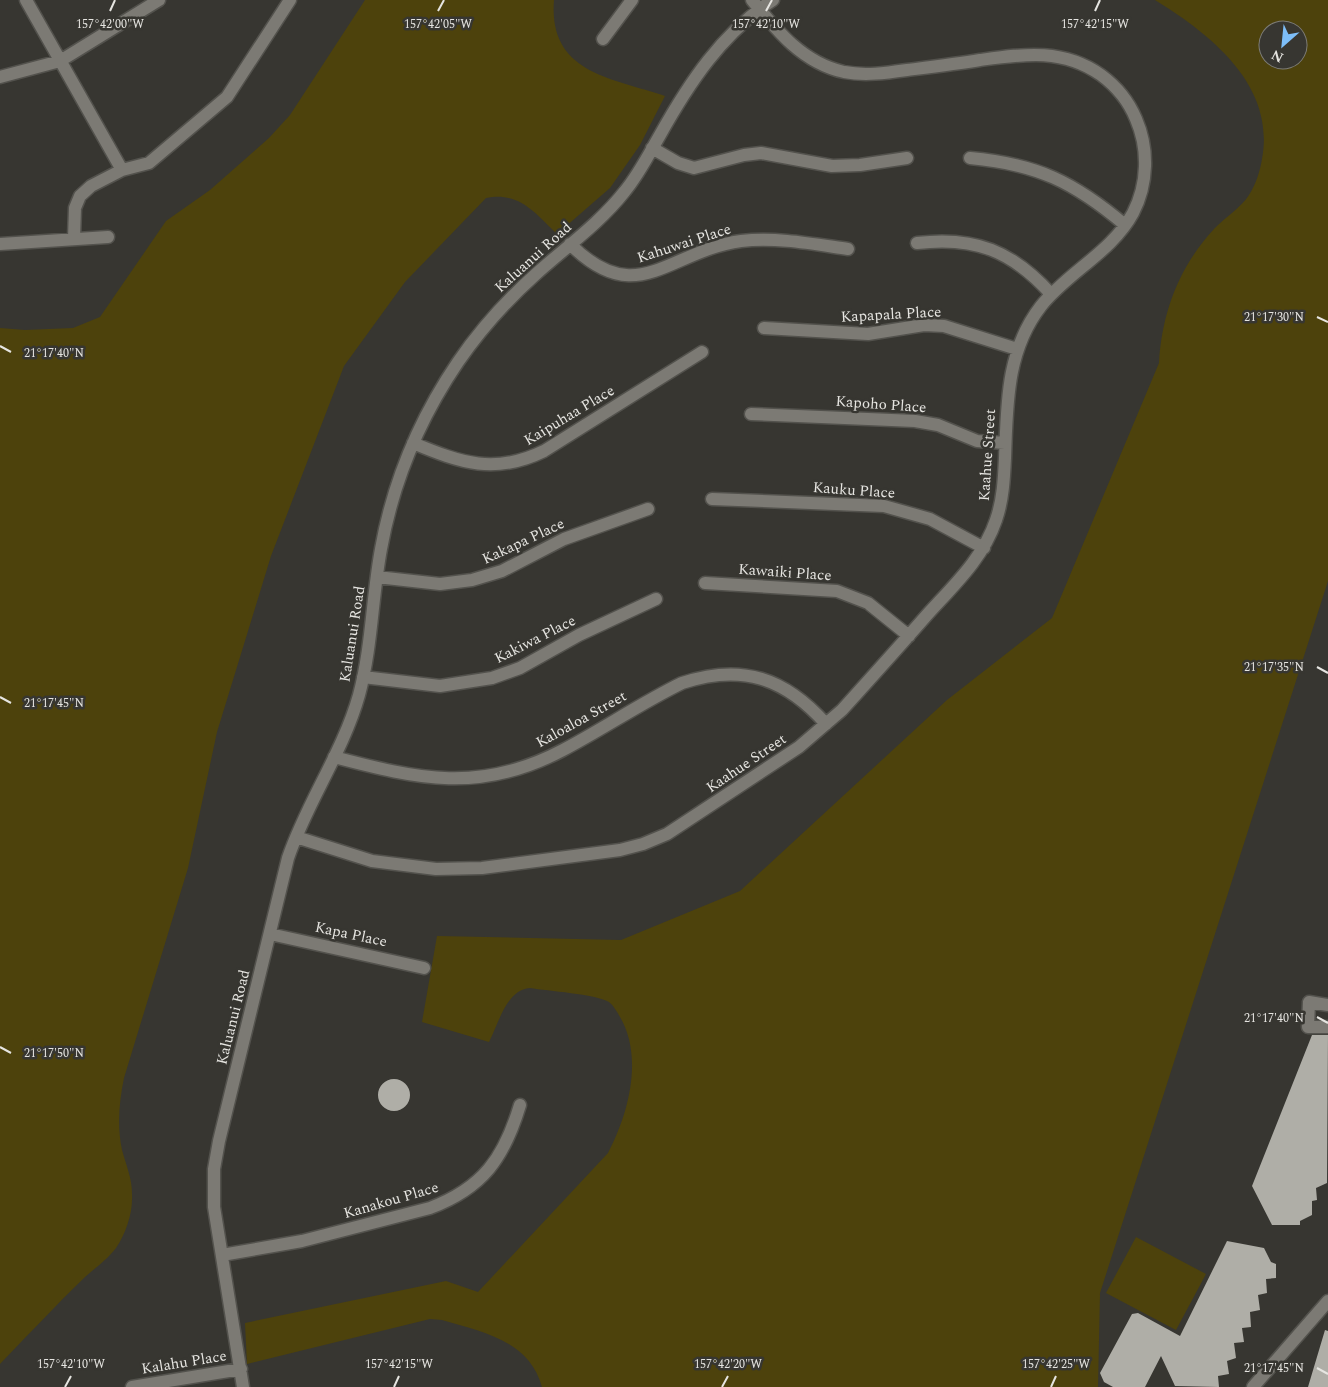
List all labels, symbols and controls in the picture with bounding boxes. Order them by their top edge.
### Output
text: 157°42'00"W [76,15,144,34]
text: 157°42'05"W [404,15,472,34]
text: 157°42'10"W [732,15,800,34]
text: 157°42'15"W [1061,15,1129,34]
north arrow [1258,20,1308,70]
text: N [1267,44,1287,68]
street label: Kaluanui Road [489,216,577,298]
street label: Kahuwai Place [634,217,734,270]
street label: Kapapala Place [840,300,942,329]
text: 21°17'30"N [1244,308,1304,327]
text: 21°17'40"N [24,344,84,363]
street label: Kaipuhaa Place [519,379,619,452]
street label: Kapoho Place [835,390,927,419]
street label: Kaahue Street [973,408,1002,502]
street label: Kauku Place [812,476,896,505]
street label: Kakapa Place [478,512,568,571]
street label: Kawaiki Place [738,558,832,587]
street label: Kaluanui Road [334,584,371,684]
street label: Kakiwa Place [491,609,580,670]
text: 21°17'35"N [1244,658,1304,677]
street label: Kaloaloa Street [532,685,631,754]
text: 21°17'45"N [24,694,84,713]
street label: Kaahue Street [701,728,791,799]
street label: Kapa Place [313,916,389,953]
street label: Kaluanui Road [211,967,256,1067]
text: 21°17'40"N [1244,1009,1304,1028]
text: 21°17'50"N [24,1044,84,1063]
street label: Kanakou Place [341,1176,441,1225]
street label: Kalahu Place [140,1344,228,1381]
text: 157°42'10"W [37,1355,105,1374]
text: 157°42'15"W [365,1355,433,1374]
text: 157°42'20"W [694,1355,762,1374]
text: 157°42'25"W [1022,1355,1090,1374]
text: 21°17'45"N [1244,1359,1304,1378]

